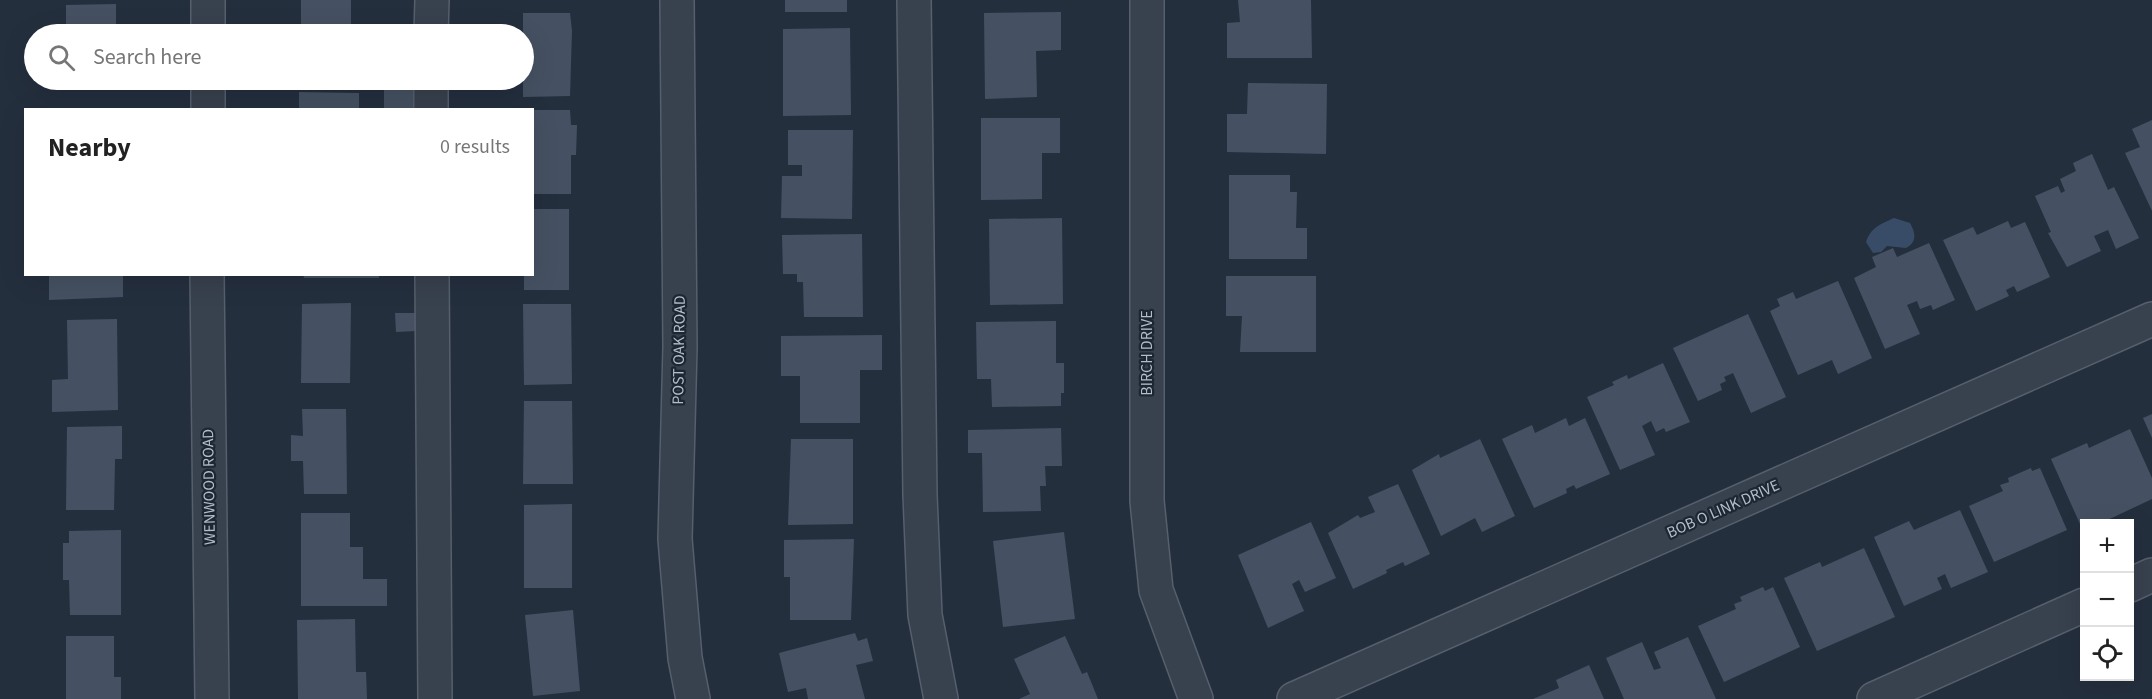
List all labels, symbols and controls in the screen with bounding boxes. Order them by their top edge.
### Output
search box [24,24,534,90]
icon: search [45,41,78,74]
text: Search here [93,41,201,73]
text: Nearby [48,129,131,166]
text: 0 results [440,133,510,161]
street label: POST OAK ROAD [667,295,691,405]
street label: BIRCH DRIVE [1136,310,1158,396]
street label: WENWOOD ROAD [197,429,221,545]
street label: BOB O LINK DRIVE [1663,474,1783,544]
map controls [2080,519,2134,681]
button: + [2080,519,2134,573]
button: − [2080,573,2134,627]
button: locate [2080,627,2134,681]

